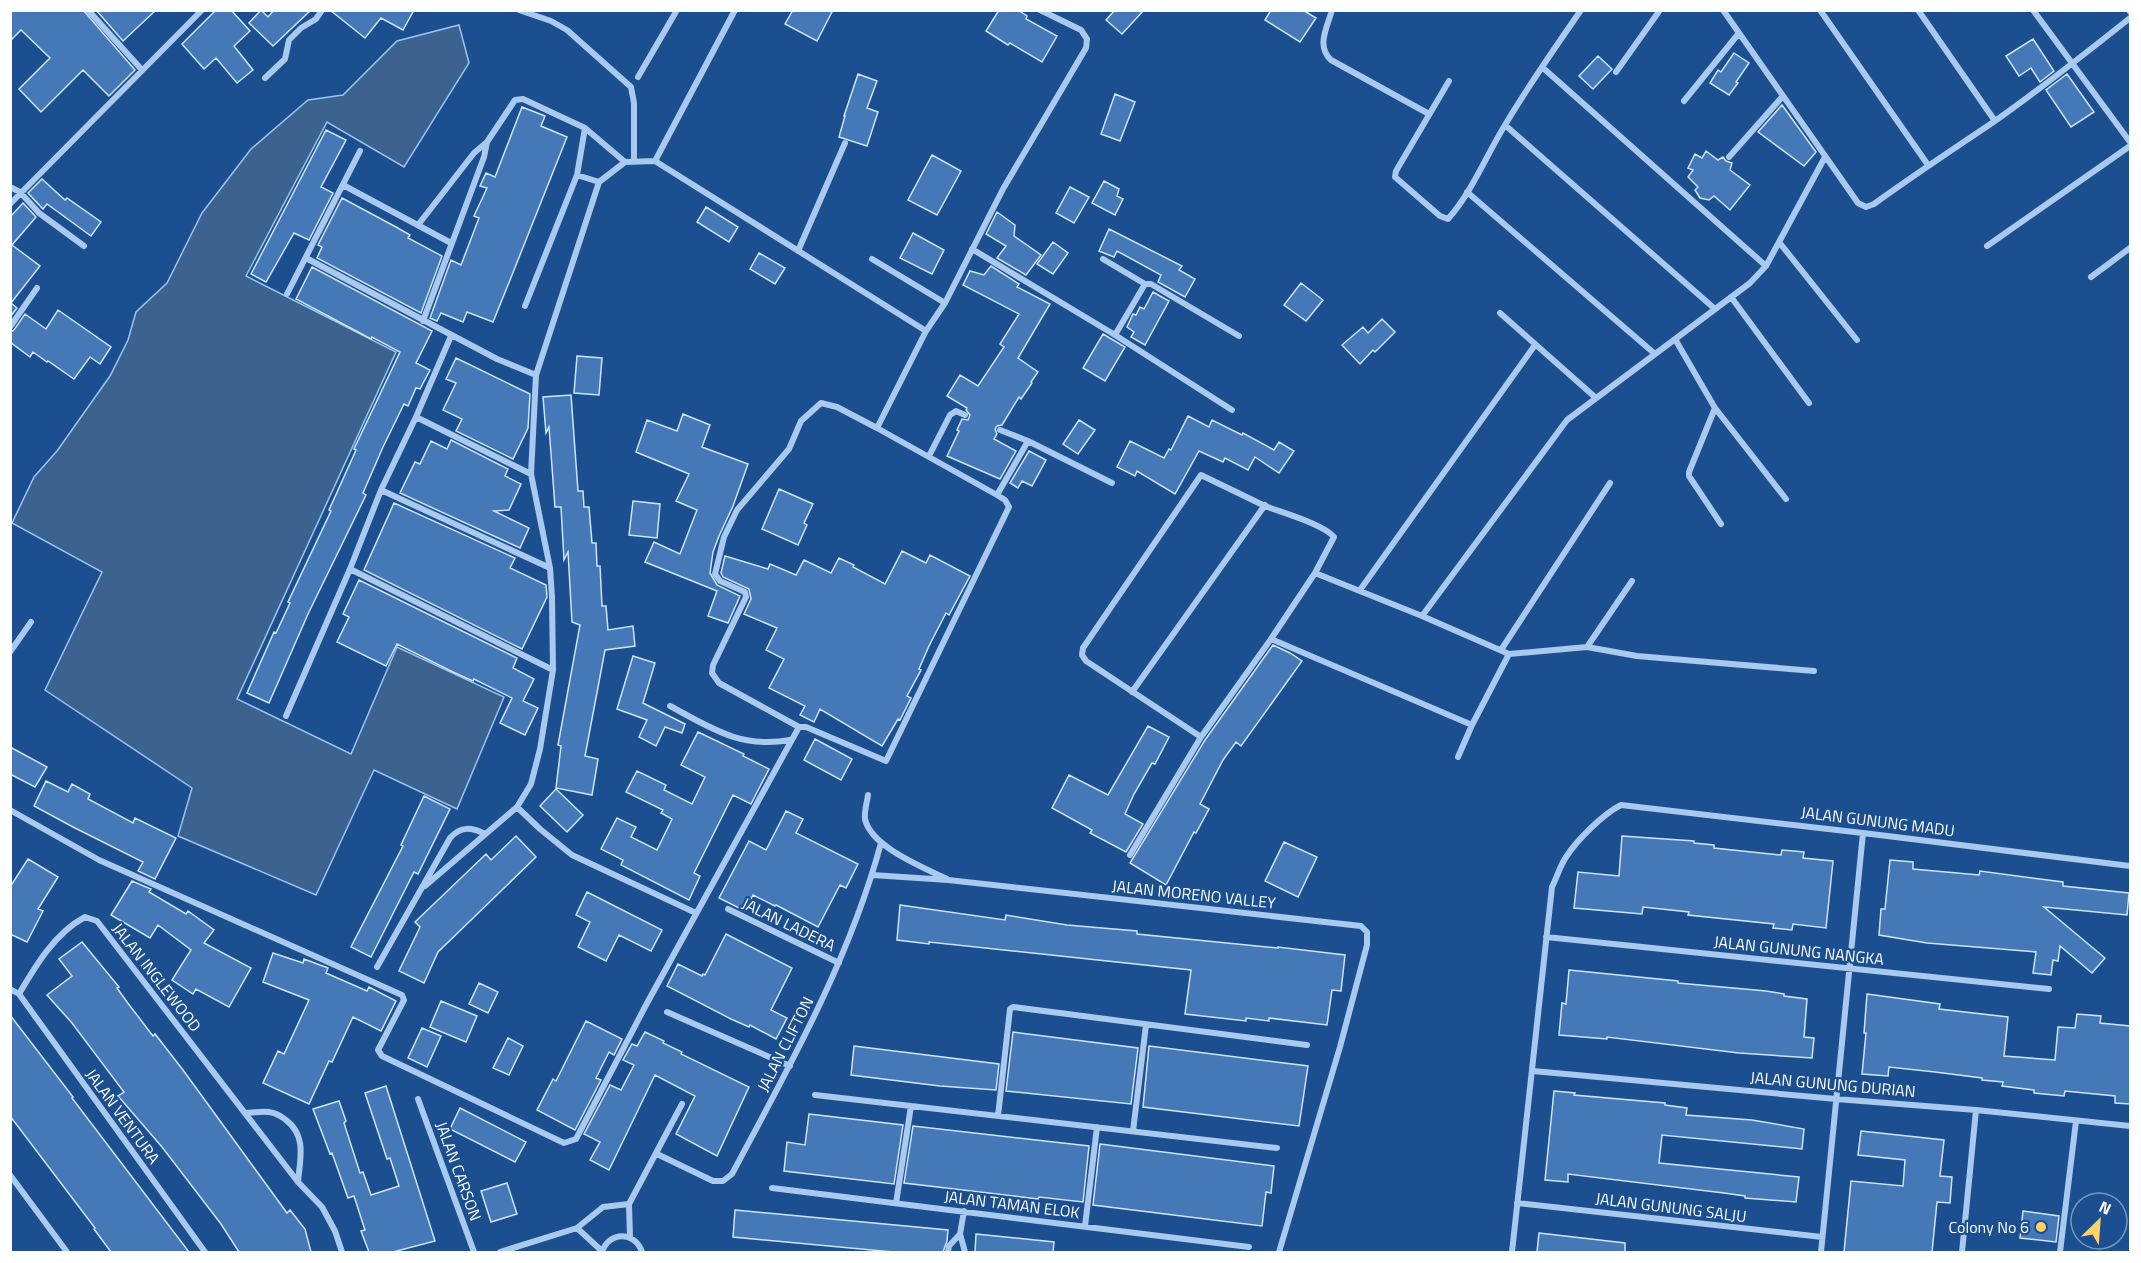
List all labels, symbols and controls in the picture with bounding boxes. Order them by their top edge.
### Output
street label: JALAN GUNUNG MADU [1800,800,1956,842]
street label: JALAN MORENO VALLEY [1111,873,1277,915]
street label: JALAN LADERA [738,891,840,957]
street label: JALAN INGLEWOOD [107,917,207,1037]
street label: JALAN GUNUNG NANGKA [1713,929,1886,971]
street label: JALAN CLIFTON [751,992,819,1096]
street label: JALAN VENTURA [80,1063,166,1169]
street label: JALAN GUNUNG DURIAN [1749,1065,1917,1103]
street label: JALAN CARSON [430,1118,488,1224]
street label: JALAN TAMAN ELOK [943,1184,1081,1224]
street label: JALAN GUNUNG SALJU [1594,1186,1748,1228]
north arrow [2069,1191,2129,1251]
text: N [2095,1194,2115,1221]
place label: Colony No 6 [1948,1215,2029,1239]
marker: Colony No 6 [2034,1220,2048,1234]

